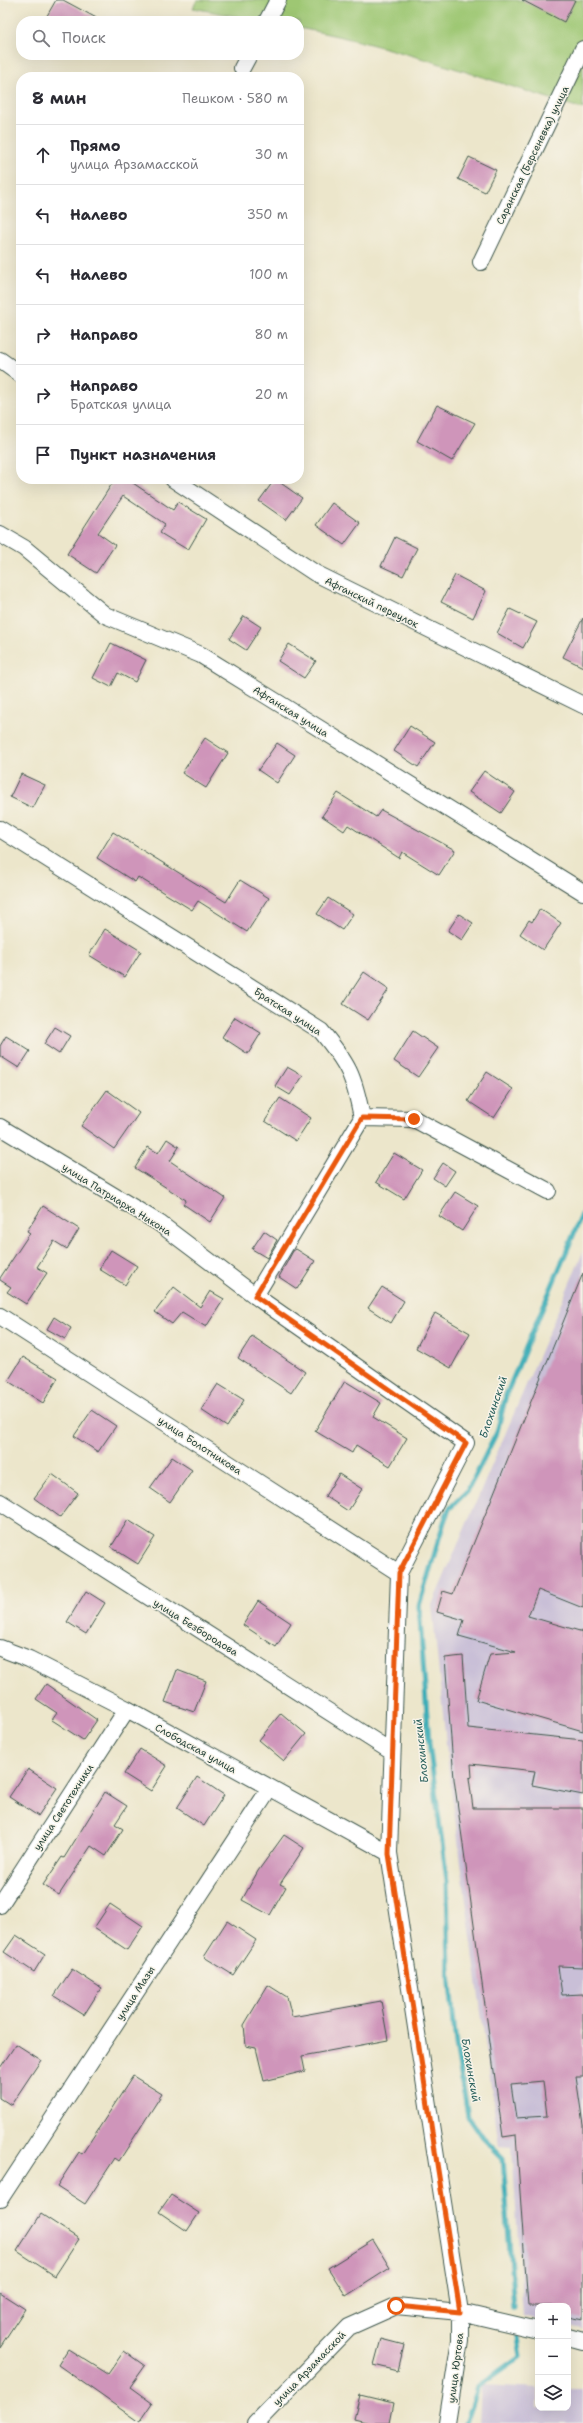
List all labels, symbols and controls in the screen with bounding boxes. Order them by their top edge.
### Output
search box [16,16,304,60]
icon: search [30,27,52,49]
text: Поиск [62,28,106,48]
street label: Саранская (Берсеневка) улица [493,83,572,227]
text: 8 мин [32,87,87,109]
text: Пешком · 580 m [182,90,288,107]
text: Прямо [70,136,120,156]
icon: ahead [32,144,54,166]
text: 30 m [254,146,288,163]
text: улица Арзамасской [70,156,199,173]
icon: left [32,204,54,226]
text: Налево [70,205,128,225]
text: 350 m [247,206,288,223]
icon: left [32,264,54,286]
text: Налево [70,265,128,285]
text: 100 m [249,266,288,283]
icon: right [32,324,54,346]
text: Направо [70,325,138,345]
text: 80 m [254,326,288,343]
text: Направо [70,376,138,396]
icon: right [32,384,54,406]
text: 20 m [255,386,288,403]
text: Братская улица [70,396,171,413]
icon: arrive [32,444,54,466]
text: Пункт назначения [70,445,216,465]
street label: Афганский переулок [323,574,421,631]
street label: Афганская улица [251,683,331,740]
street label: Братская улица [251,985,325,1039]
route end [405,1110,423,1128]
street label: улица Патриарха Никона [60,1160,175,1239]
water label: Блохинский [476,1374,511,1440]
street label: улица Болотникова [155,1413,245,1478]
street label: улица Безбородова [151,1596,241,1659]
water label: Блохинский [411,1718,432,1784]
street label: Слободская улица [153,1721,239,1777]
street label: улица Светотехники [31,1761,97,1853]
street label: улица Мазы [113,1964,158,2023]
water label: Блохинский [458,2037,484,2103]
route start [387,2297,405,2315]
map controls [535,2303,571,2411]
button: + [535,2303,571,2339]
street label: улица Арзамасской [270,2328,349,2408]
street label: улица Юртова [445,2331,466,2404]
button: − [535,2339,571,2375]
button: layers [535,2375,571,2411]

